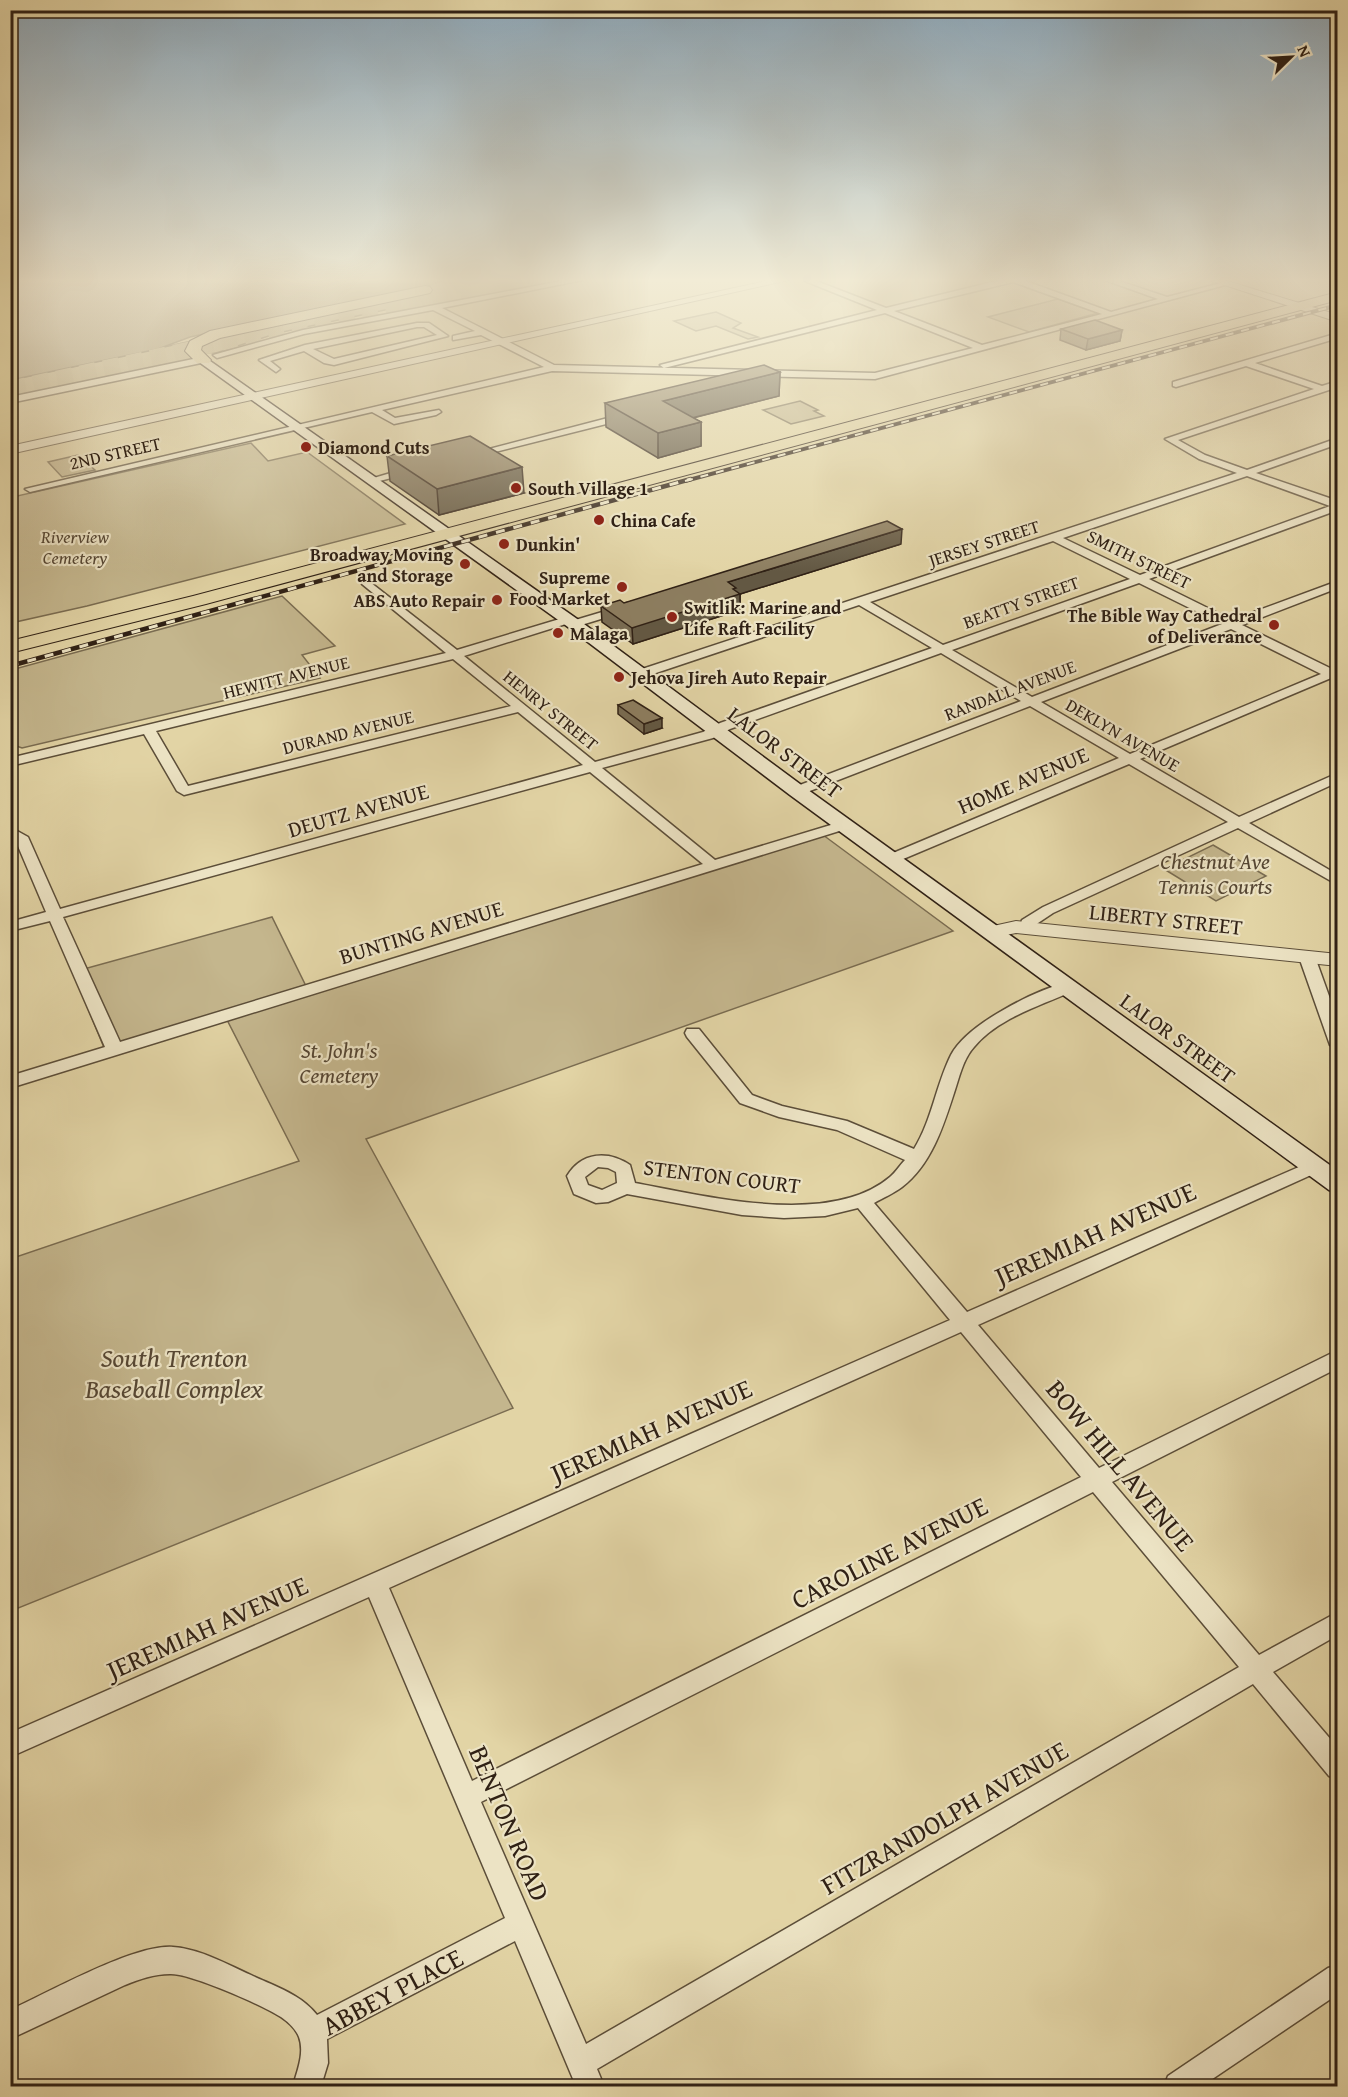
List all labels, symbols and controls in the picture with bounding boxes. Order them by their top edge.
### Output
north arrow [1261,27,1321,87]
text: N [1292,41,1318,61]
street label: 2ND STREET [67,429,163,477]
place label: Diamond Cuts [318,434,430,461]
marker: Diamond Cuts [299,440,313,454]
place label: South Village 1 [528,475,648,502]
marker: South Village 1 [509,481,523,495]
place label: China Cafe [611,507,696,534]
street label: JERSEY STREET [923,512,1043,574]
marker: China Cafe [592,513,606,527]
street label: SMITH STREET [1082,522,1196,596]
park label: Riverview Cemetery [40,523,109,571]
place label: Dunkin' [516,531,580,558]
marker: Dunkin' [497,537,511,551]
place label: Broadway Moving and Storage [310,541,454,589]
marker: Broadway Moving and Storage [458,557,472,571]
place label: Supreme Food Market [509,564,610,612]
street label: BEATTY STREET [959,568,1083,636]
marker: Supreme Food Market [615,580,629,594]
place label: ABS Auto Repair [353,587,486,614]
marker: ABS Auto Repair [490,593,504,607]
place label: Switlik: Marine and Life Raft Facility [684,594,842,642]
place label: The Bible Way Cathedral of Deliverance [1067,602,1262,650]
marker: Switlik: Marine and Life Raft Facility [665,610,679,624]
marker: The Bible Way Cathedral of Deliverance [1267,618,1281,632]
place label: Malaga [570,620,629,647]
marker: Malaga [551,626,565,640]
street label: HEWITT AVENUE [220,648,352,706]
street label: RANDALL AVENUE [940,652,1080,728]
street label: HENRY STREET [498,663,604,757]
place label: Jehova Jireh Auto Repair [628,664,827,691]
marker: Jehova Jireh Auto Repair [612,670,626,684]
street label: DEKLYN AVENUE [1061,691,1185,779]
street label: LALOR STREET [721,698,849,806]
street label: DURAND AVENUE [280,703,416,761]
street label: HOME AVENUE [953,738,1093,822]
street label: DEUTZ AVENUE [284,775,432,845]
park label: Chestnut Ave Tennis Courts [1158,845,1272,902]
street label: BUNTING AVENUE [335,892,507,972]
street label: LIBERTY STREET [1088,895,1244,943]
street label: LALOR STREET [1114,985,1242,1091]
park label: St. John's Cemetery [300,1034,378,1091]
street label: STENTON COURT [642,1150,802,1202]
street label: JEREMIAH AVENUE [985,1171,1202,1297]
park label: South Trenton Baseball Complex [84,1337,264,1408]
street label: JEREMIAH AVENUE [541,1368,758,1494]
street label: BOW HILL AVENUE [1037,1370,1205,1560]
street label: CAROLINE AVENUE [784,1485,994,1619]
street label: JEREMIAH AVENUE [97,1565,314,1691]
street label: FITZRANDOLPH AVENUE [813,1730,1075,1904]
street label: BENTON ROAD [459,1739,561,1907]
street label: ABBEY PLACE [314,1937,470,2045]

